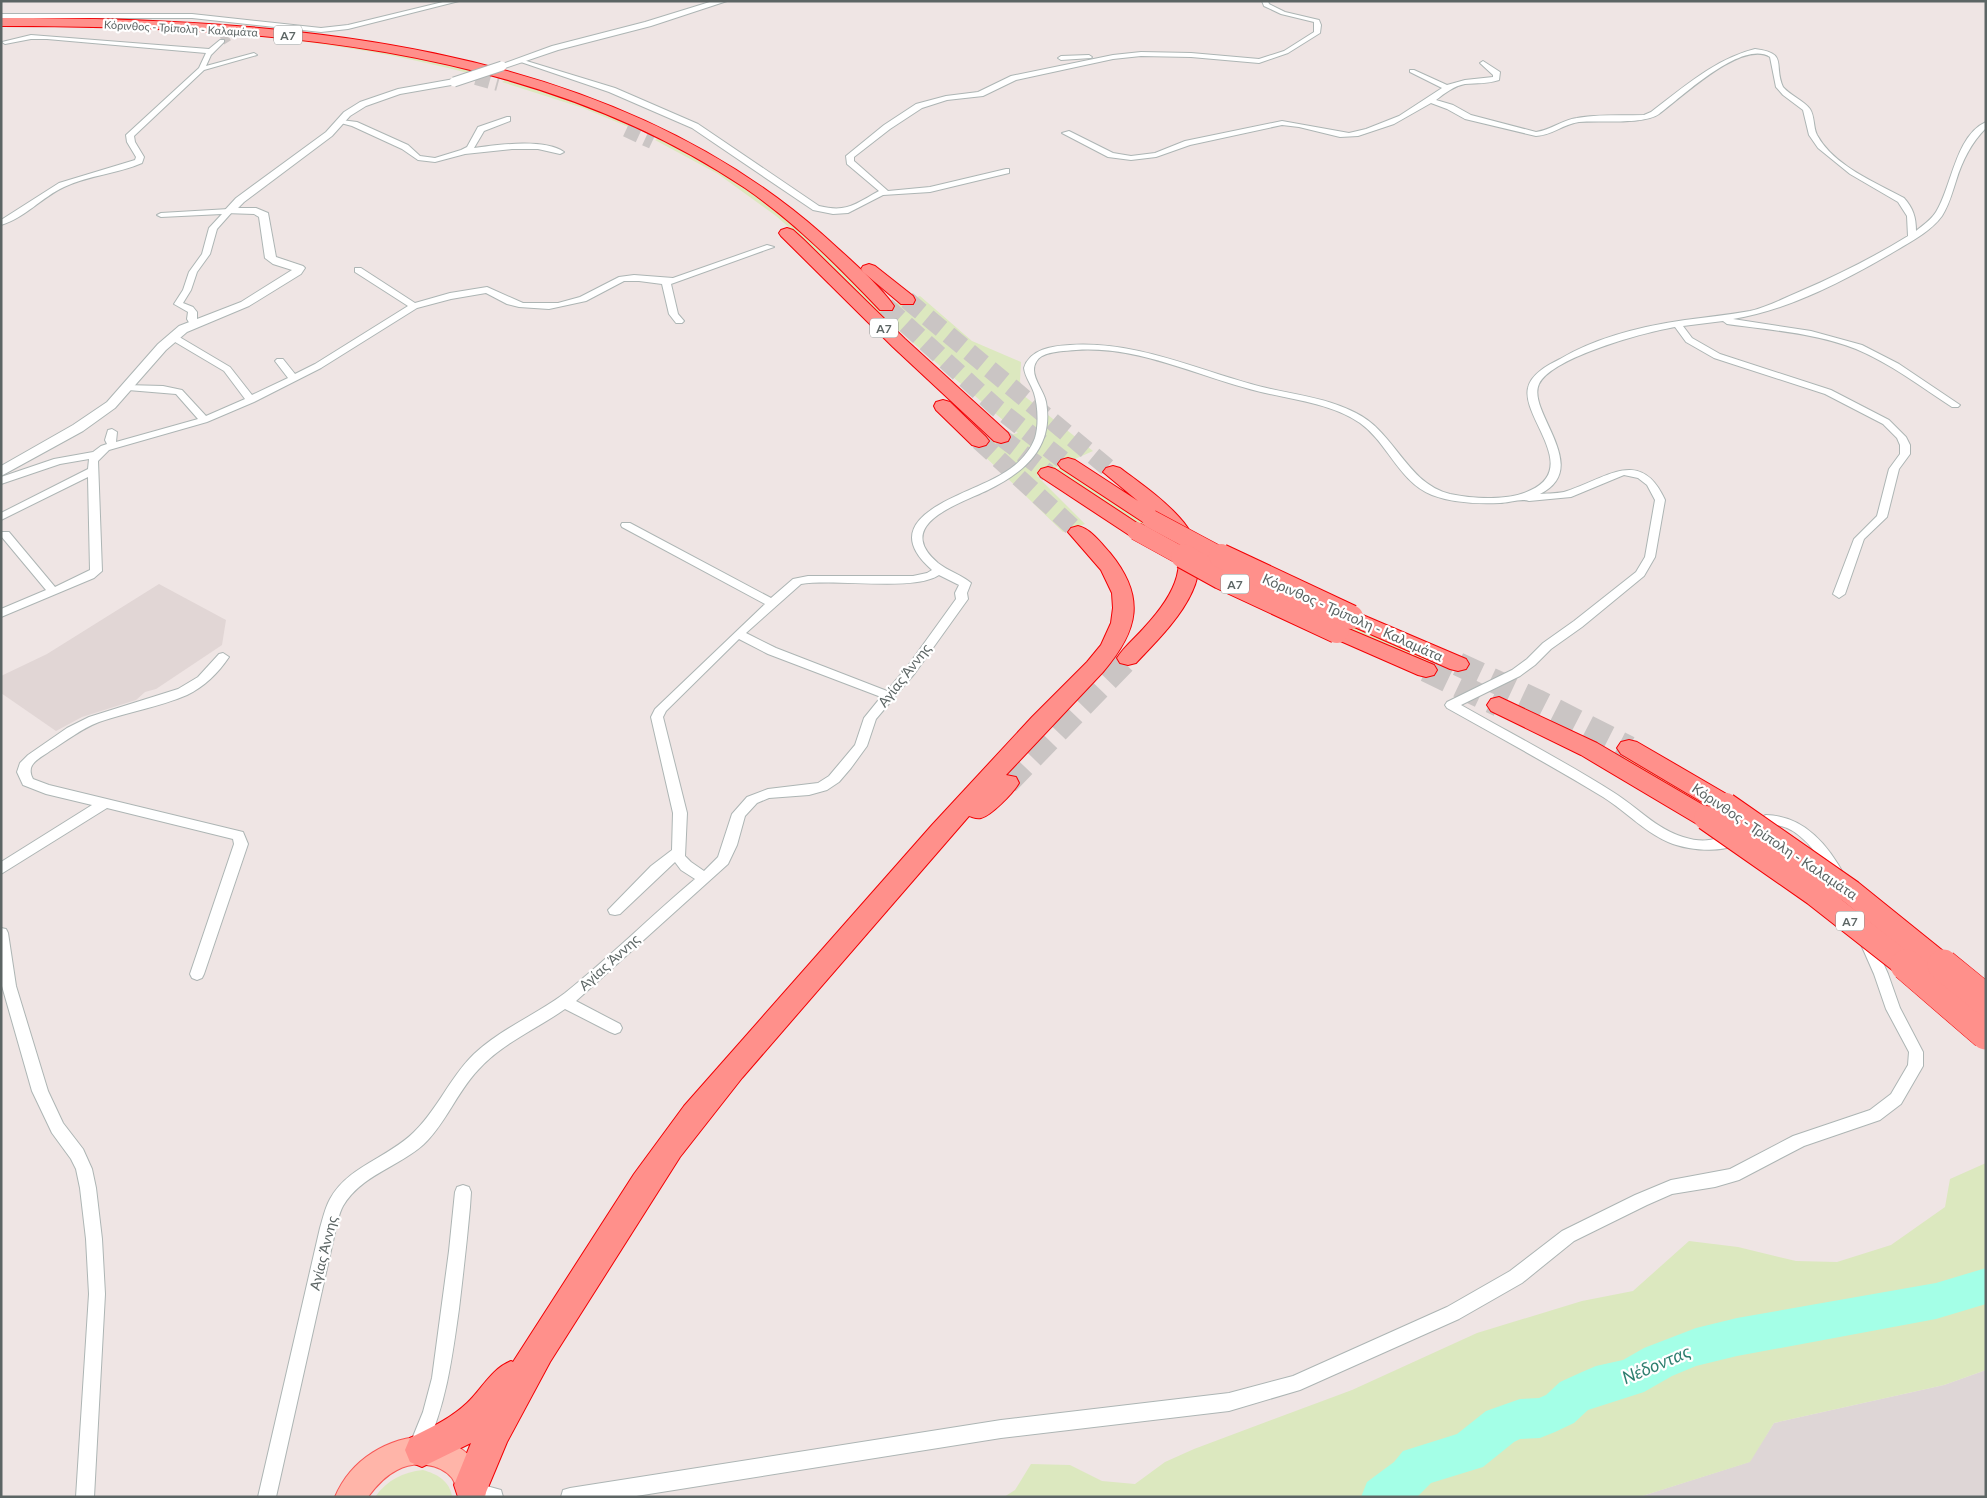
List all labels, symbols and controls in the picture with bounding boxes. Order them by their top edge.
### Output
street label: Κόρινθος - Τρίπολη - Καλαμάτα [104,17,259,39]
road number: Α7 [274,26,302,44]
road number: Α7 [870,318,898,338]
street label: Κόρινθος - Τρίπολη - Καλαμάτα [1260,569,1447,665]
road number: Α7 [1221,574,1249,594]
street label: Αγίας Άννης [874,639,934,710]
street label: Κόρινθος - Τρίπολη - Καλαμάτα [1689,779,1862,903]
road number: Α7 [1836,911,1864,930]
street label: Αγίας Άννης [575,930,643,994]
street label: Αγίας Άννης [306,1214,341,1292]
water label: Νέδoντας [1618,1340,1694,1388]

